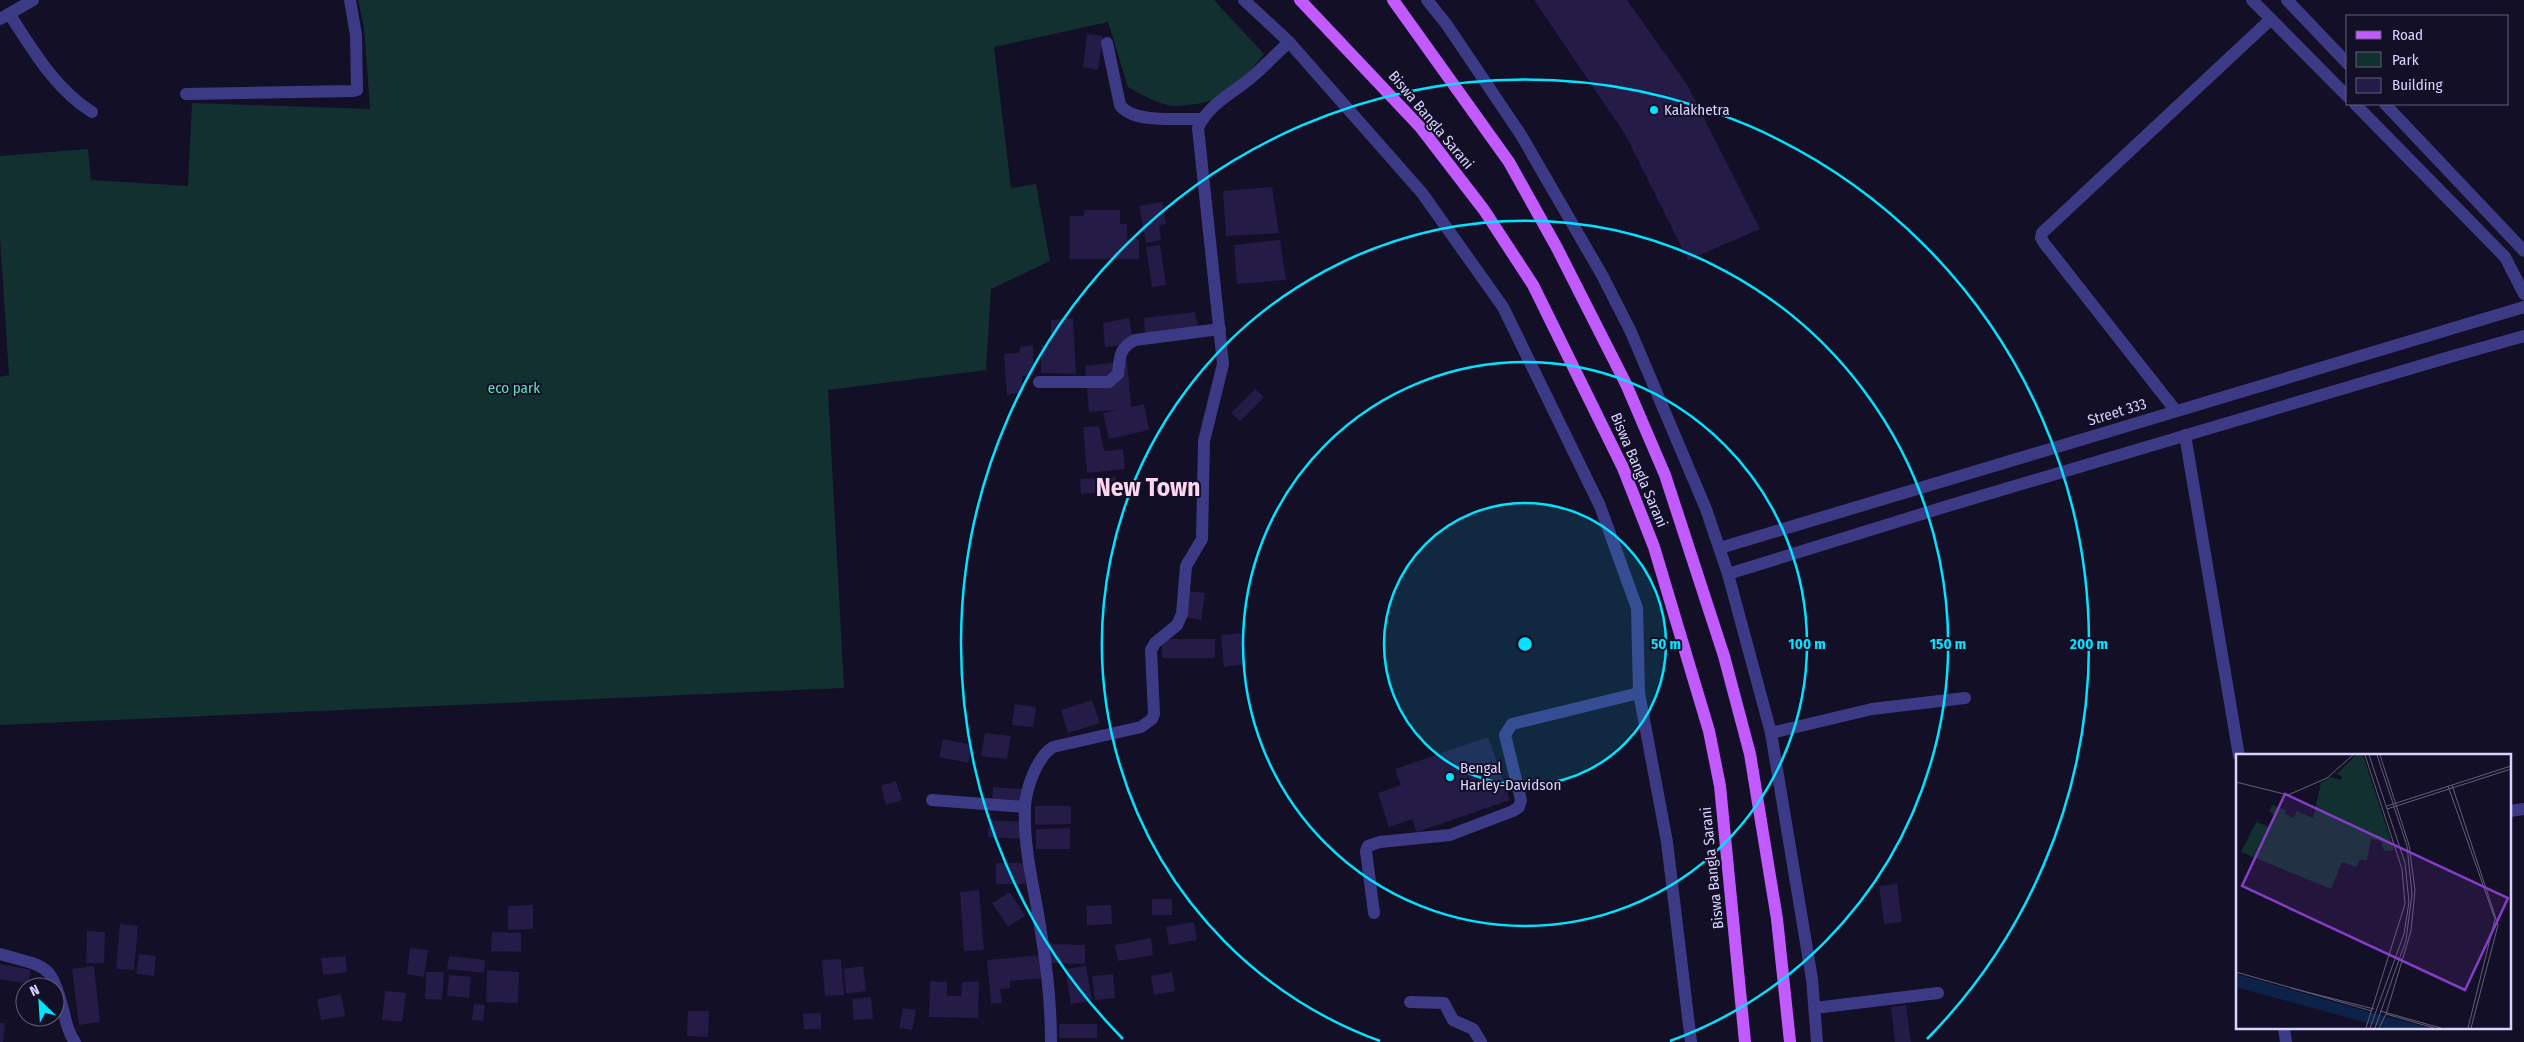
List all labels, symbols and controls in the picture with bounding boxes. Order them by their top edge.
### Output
legend [2346,15,2509,105]
text: Road [2392,26,2423,44]
text: Park [2392,51,2419,69]
street label: Biswa Bangla Sarani [1385,67,1477,173]
text: Building [2392,76,2443,94]
place label: Kalakhetra [1664,101,1730,119]
marker: Kalakhetra [1648,104,1660,116]
park label: eco park [488,379,540,397]
street label: Street 333 [2085,394,2149,429]
street label: Biswa Bangla Sarani [1607,410,1671,530]
district label: New Town [1096,473,1200,503]
centre of rings [1516,635,1534,653]
text: 50 m [1651,635,1681,653]
text: 100 m [1788,635,1826,653]
text: 150 m [1930,635,1966,653]
text: 200 m [2069,635,2108,653]
inset map [2236,754,2512,1030]
place label: Bengal Harley-Davidson [1460,759,1561,794]
marker: Bengal Harley-Davidson [1444,771,1456,783]
street label: Biswa Bangla Sarani [1697,806,1727,930]
north arrow [15,977,65,1027]
text: N [27,981,42,1000]

